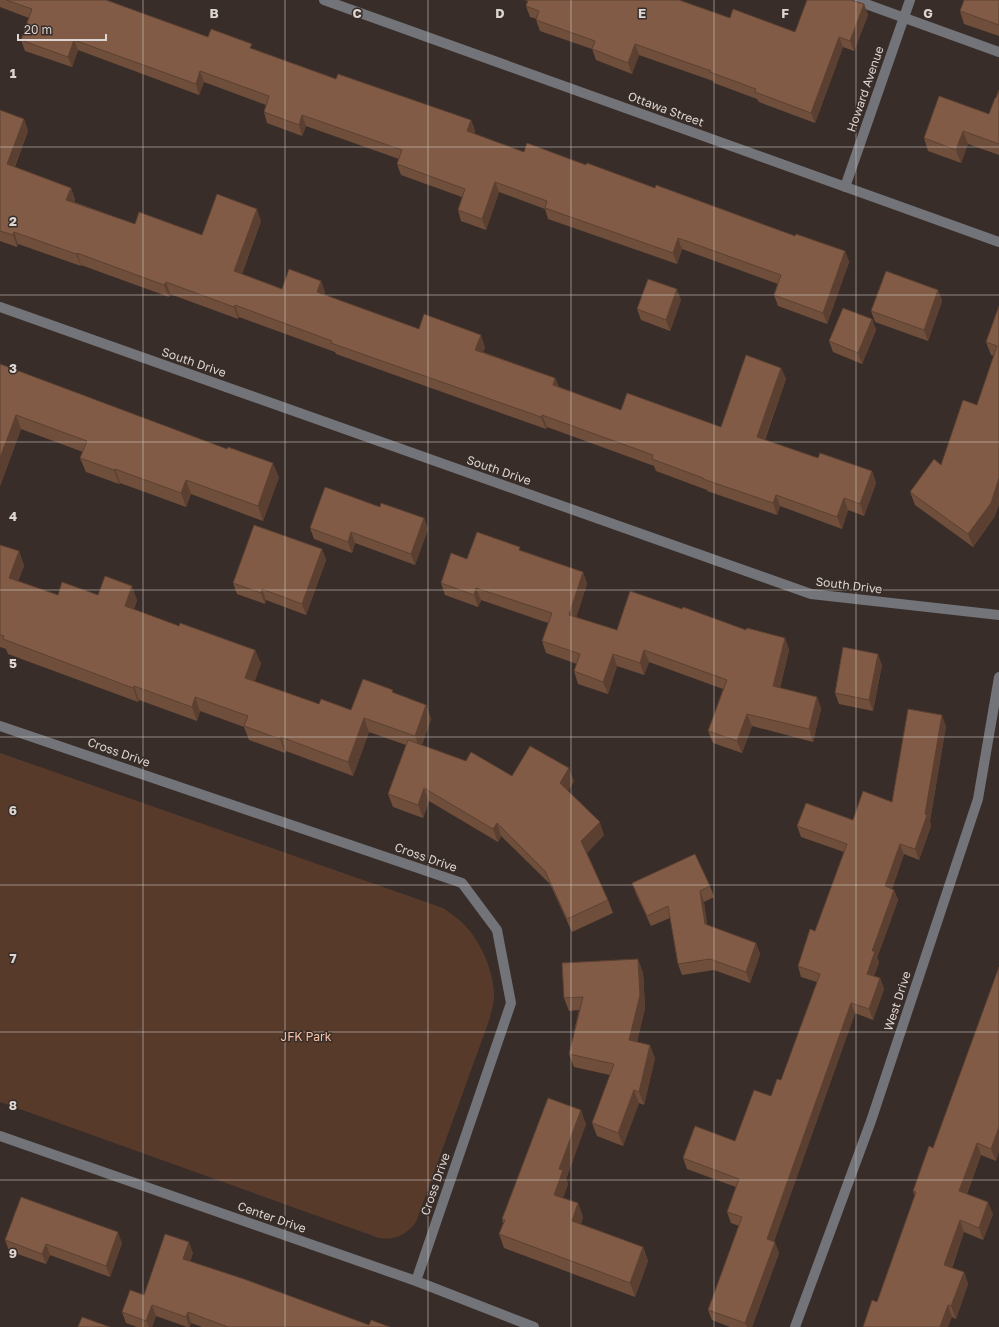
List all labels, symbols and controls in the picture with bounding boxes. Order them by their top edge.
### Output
text: B [209,5,219,21]
text: C [352,5,362,21]
text: D [495,5,505,21]
text: E [638,5,646,21]
text: F [781,5,789,21]
text: G [923,5,933,21]
scale bar [18,16,106,42]
text: 20 m [24,22,52,37]
street label: Howard Avenue [843,44,887,134]
text: 1 [10,65,17,81]
street label: Ottawa Street [626,88,706,130]
text: 2 [9,213,17,229]
street label: South Drive [160,344,228,380]
text: 3 [9,360,17,376]
street label: South Drive [465,452,533,488]
text: 4 [9,508,17,524]
street label: South Drive [815,573,883,597]
text: 5 [9,655,17,671]
street label: Cross Drive [86,734,152,770]
text: 6 [9,802,17,818]
street label: Cross Drive [393,839,459,875]
text: 7 [9,950,17,966]
street label: West Drive [880,969,914,1033]
park label: JFK Park [280,1029,332,1044]
text: 8 [9,1097,17,1113]
street label: Cross Drive [417,1151,453,1217]
street label: Center Drive [236,1198,308,1236]
text: 9 [9,1245,17,1261]

